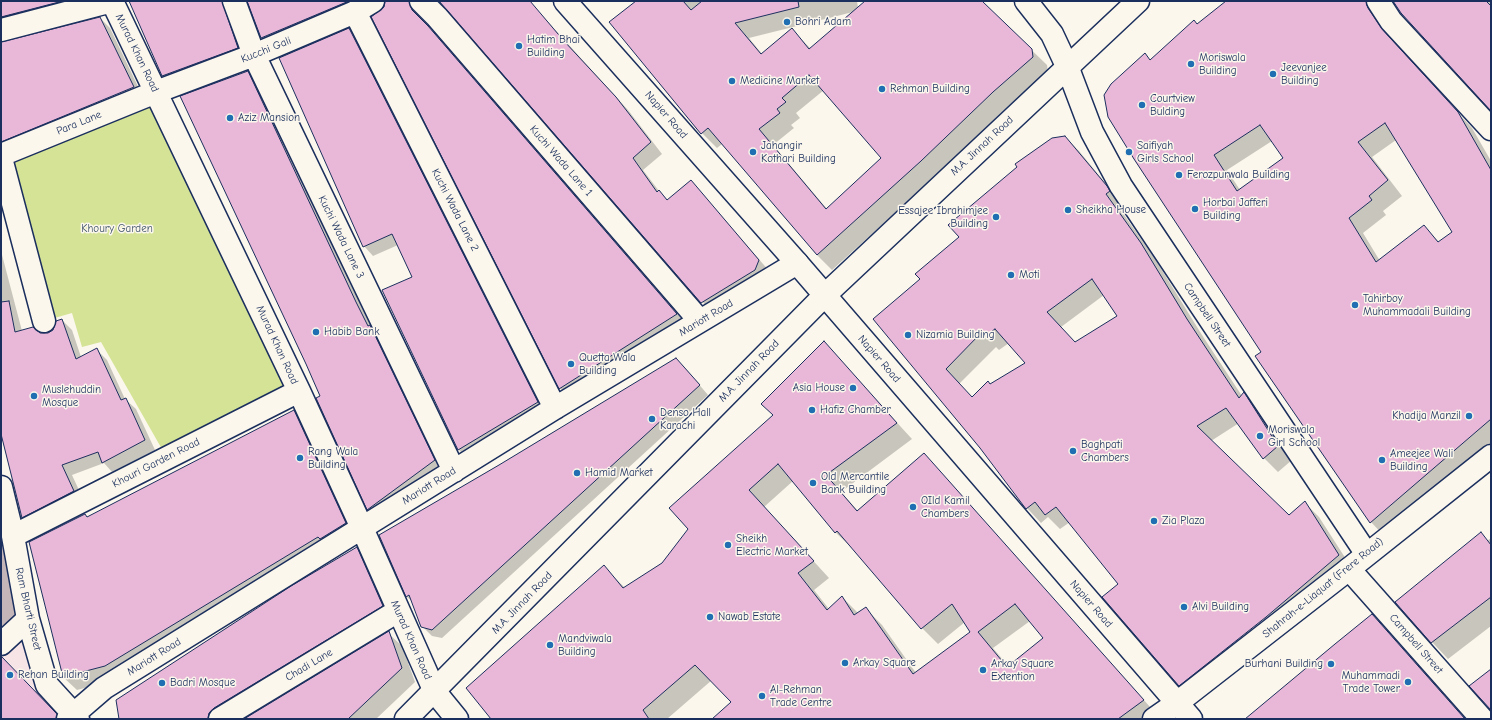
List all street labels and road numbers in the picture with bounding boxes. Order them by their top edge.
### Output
street label: Murad Khan Road [112,12,162,94]
street label: Kucchi Gali [239,34,293,66]
street label: Napier Road [642,89,690,141]
street label: Para Lane [55,108,103,138]
street label: M.A. Jinnah Road [948,113,1016,179]
street label: Kuchi Wada Lane 1 [527,123,595,199]
street label: Kuchi Wada Lane 2 [429,167,481,253]
street label: Kuchi Wada Lane 3 [315,193,367,281]
street label: Campbell Street [1181,280,1233,350]
street label: Mariott Road [676,297,736,339]
street label: Murad Khan Road [253,304,301,386]
street label: Napier Road [855,333,903,385]
street label: M.A. Jinnah Road [716,337,782,405]
street label: Khouri Garden Road [110,435,202,491]
street label: Mariott Road [400,464,458,508]
street label: Shahrah-e-Liaquat (Frere Road) [1260,535,1386,641]
street label: Ram Bharti Street [12,566,44,652]
street label: M.A. Jinnah Road [489,569,555,637]
street label: Napier Road [1067,578,1115,630]
street label: Murad Khan Road [388,598,434,682]
street label: Campbell Street [1386,611,1446,677]
street label: Mariott Road [125,635,183,679]
street label: Chadi Lane [283,646,335,684]

